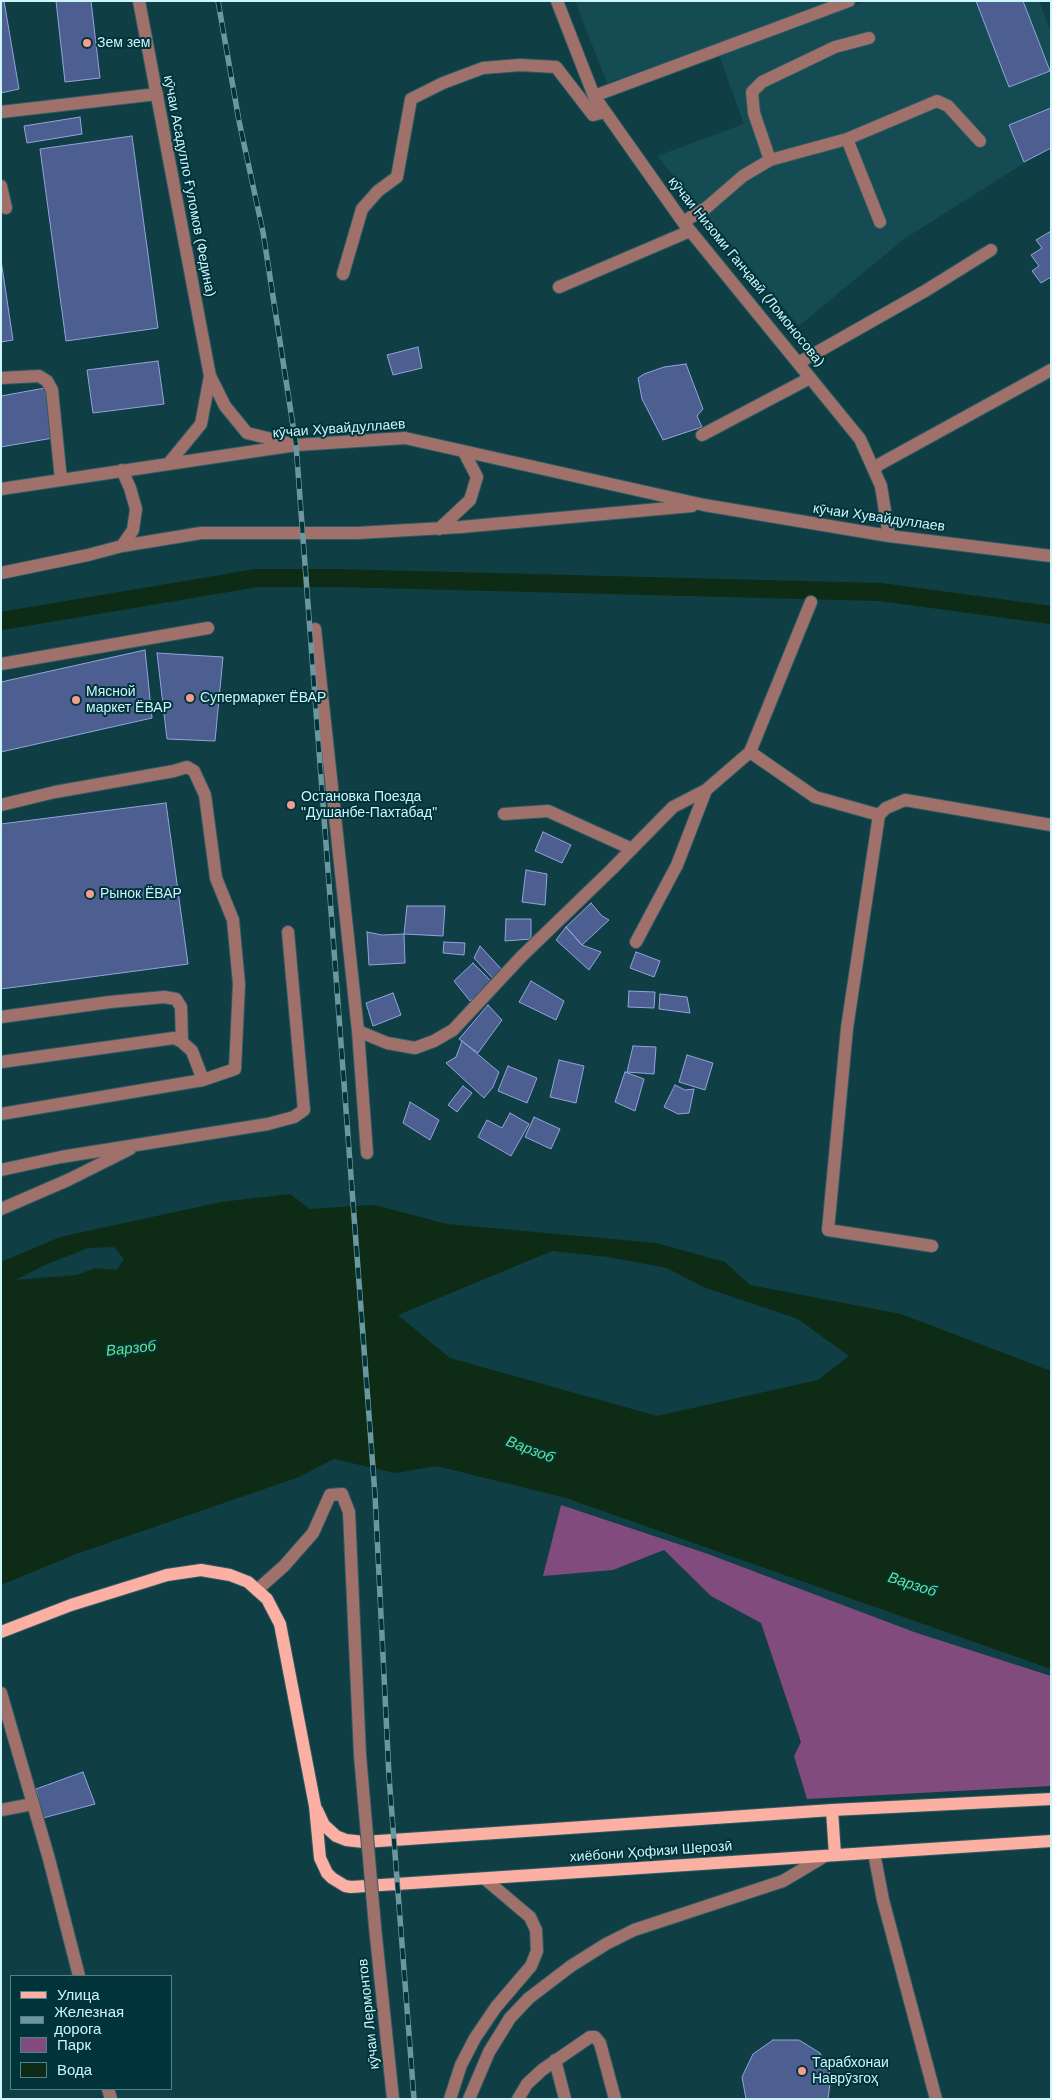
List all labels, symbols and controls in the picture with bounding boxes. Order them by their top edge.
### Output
place label: Зем зем [97,35,150,51]
marker: Зем зем [81,37,93,49]
street label: кӯчаи Асадулло Ғуломов (Федина) [159,74,219,298]
street label: кӯчаи Низоми Ганҷавӣ (Ломоносова) [664,174,828,370]
street label: кӯчаи Хувайдуллаев [272,416,406,442]
street label: кӯчаи Хувайдуллаев [812,500,946,536]
place label: Мясной маркет ЁВАР [86,684,172,716]
place label: Супермаркет ЁВАР [200,690,326,706]
marker: Супермаркет ЁВАР [184,692,196,704]
marker: Мясной маркет ЁВАР [70,694,82,706]
place label: Остановка Поезда "Душанбе-Пахтабад" [301,789,437,822]
marker: Остановка Поезда "Душанбе-Пахтабад" [285,799,297,811]
place label: Рынок ЁВАР [100,886,182,902]
marker: Рынок ЁВАР [84,888,96,900]
water label: Варзоб [105,1337,157,1361]
water label: Варзоб [503,1433,557,1467]
water label: Варзоб [885,1569,939,1601]
street label: хиёбони Ҳофизи Шерозӣ [569,1838,733,1866]
street label: кӯчаи Лермонтов [355,1958,383,2070]
legend [10,1975,172,2090]
text: Улица [57,1986,100,2003]
text: Железная дорога [54,2003,124,2037]
text: Парк [57,2036,91,2053]
place label: Тарабхонаи Наврӯзгоҳ [812,2055,889,2088]
text: Вода [57,2061,92,2078]
marker: Тарабхонаи Наврӯзгоҳ [796,2065,808,2077]

